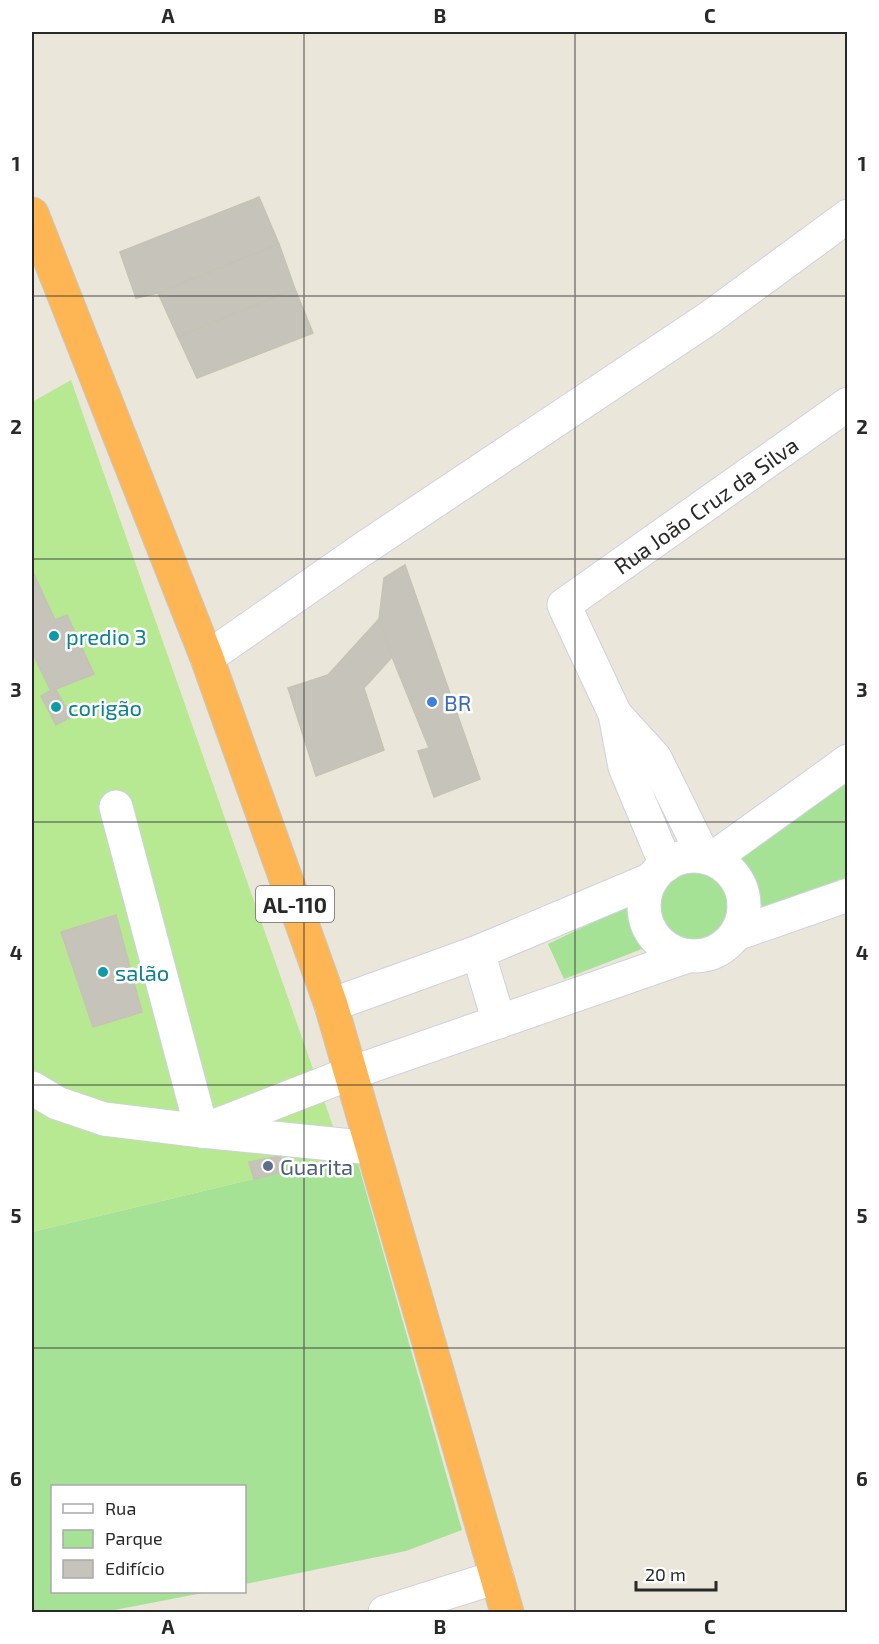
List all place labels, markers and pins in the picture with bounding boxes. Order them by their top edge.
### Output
place label: predio 3 [66,623,147,649]
marker: predio 3 [47,629,61,643]
place label: BR [444,689,471,715]
place label: corigão [68,694,142,720]
marker: BR [425,695,439,709]
marker: corigão [49,700,63,714]
place label: salão [115,959,169,985]
marker: salão [96,965,110,979]
place label: Guarita [280,1153,353,1179]
marker: Guarita [261,1159,275,1173]

